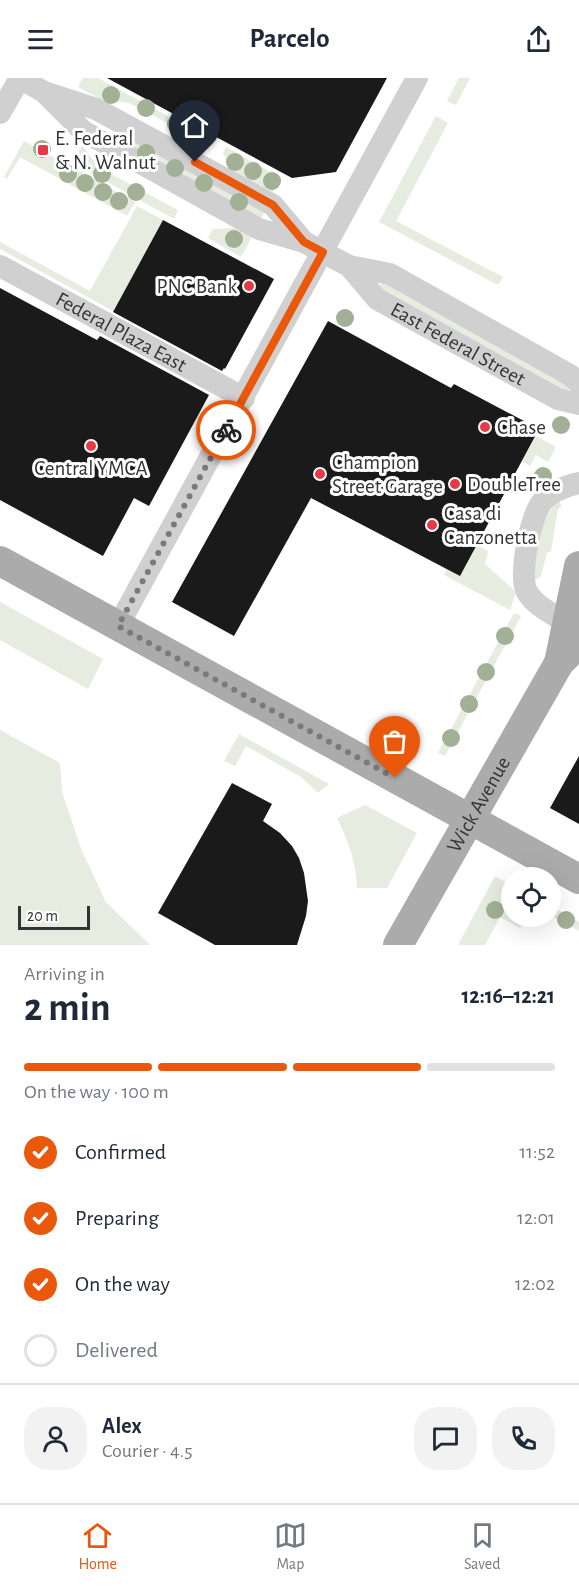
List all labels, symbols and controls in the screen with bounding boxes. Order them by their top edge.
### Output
icon: menu [24,23,57,56]
icon: share [522,23,555,56]
text: Parcelo [249,25,330,52]
pin [169,100,220,162]
icon: home [178,109,211,142]
place label: E. Federal & N. Walnut [55,128,156,173]
marker: E. Federal & N. Walnut [36,143,50,157]
place label: PNC Bank [157,276,237,297]
marker: PNC Bank [242,279,256,293]
street label: Federal Plaza East [53,288,190,376]
street label: East Federal Street [387,298,529,390]
courier [196,400,256,460]
icon: bike [210,414,243,447]
place label: Chase [497,417,546,438]
marker: Chase [478,420,492,434]
marker: Central YMCA [84,439,98,453]
place label: Champion Street Garage [332,452,443,497]
place label: Central YMCA [34,458,148,479]
marker: Champion Street Garage [313,467,327,481]
place label: DoubleTree [467,474,561,495]
marker: DoubleTree [448,477,462,491]
place label: Casa di Canzonetta [444,503,538,548]
marker: Casa di Canzonetta [425,518,439,532]
pin [369,716,420,778]
icon: bag [378,725,411,758]
street label: Wick Avenue [443,753,514,856]
map controls [501,867,561,927]
button: locate [501,867,561,927]
scale bar [18,903,90,930]
text: 20 m [27,908,58,924]
text: Arriving in [24,964,105,984]
text: 12:16–12:21 [461,985,555,1007]
text: 2 min [24,989,111,1028]
text: On the way · 100 m [24,1082,169,1102]
icon: check [24,1136,57,1169]
text: Confirmed [75,1141,166,1163]
text: 11:52 [519,1142,555,1162]
icon: check [24,1202,57,1235]
text: Preparing [75,1207,159,1229]
text: 12:01 [517,1208,555,1228]
icon: check [24,1268,57,1301]
text: On the way [75,1273,170,1295]
text: 12:02 [515,1274,555,1294]
text: Delivered [75,1339,158,1361]
button: person [24,1407,87,1470]
button: chat [414,1407,477,1470]
button: phone [492,1407,555,1470]
text: Alex [102,1415,142,1437]
text: Courier · 4.5 [102,1441,193,1461]
tab: Home [78,1519,117,1574]
tab: Map [274,1519,307,1574]
tab: Saved [464,1519,501,1574]

